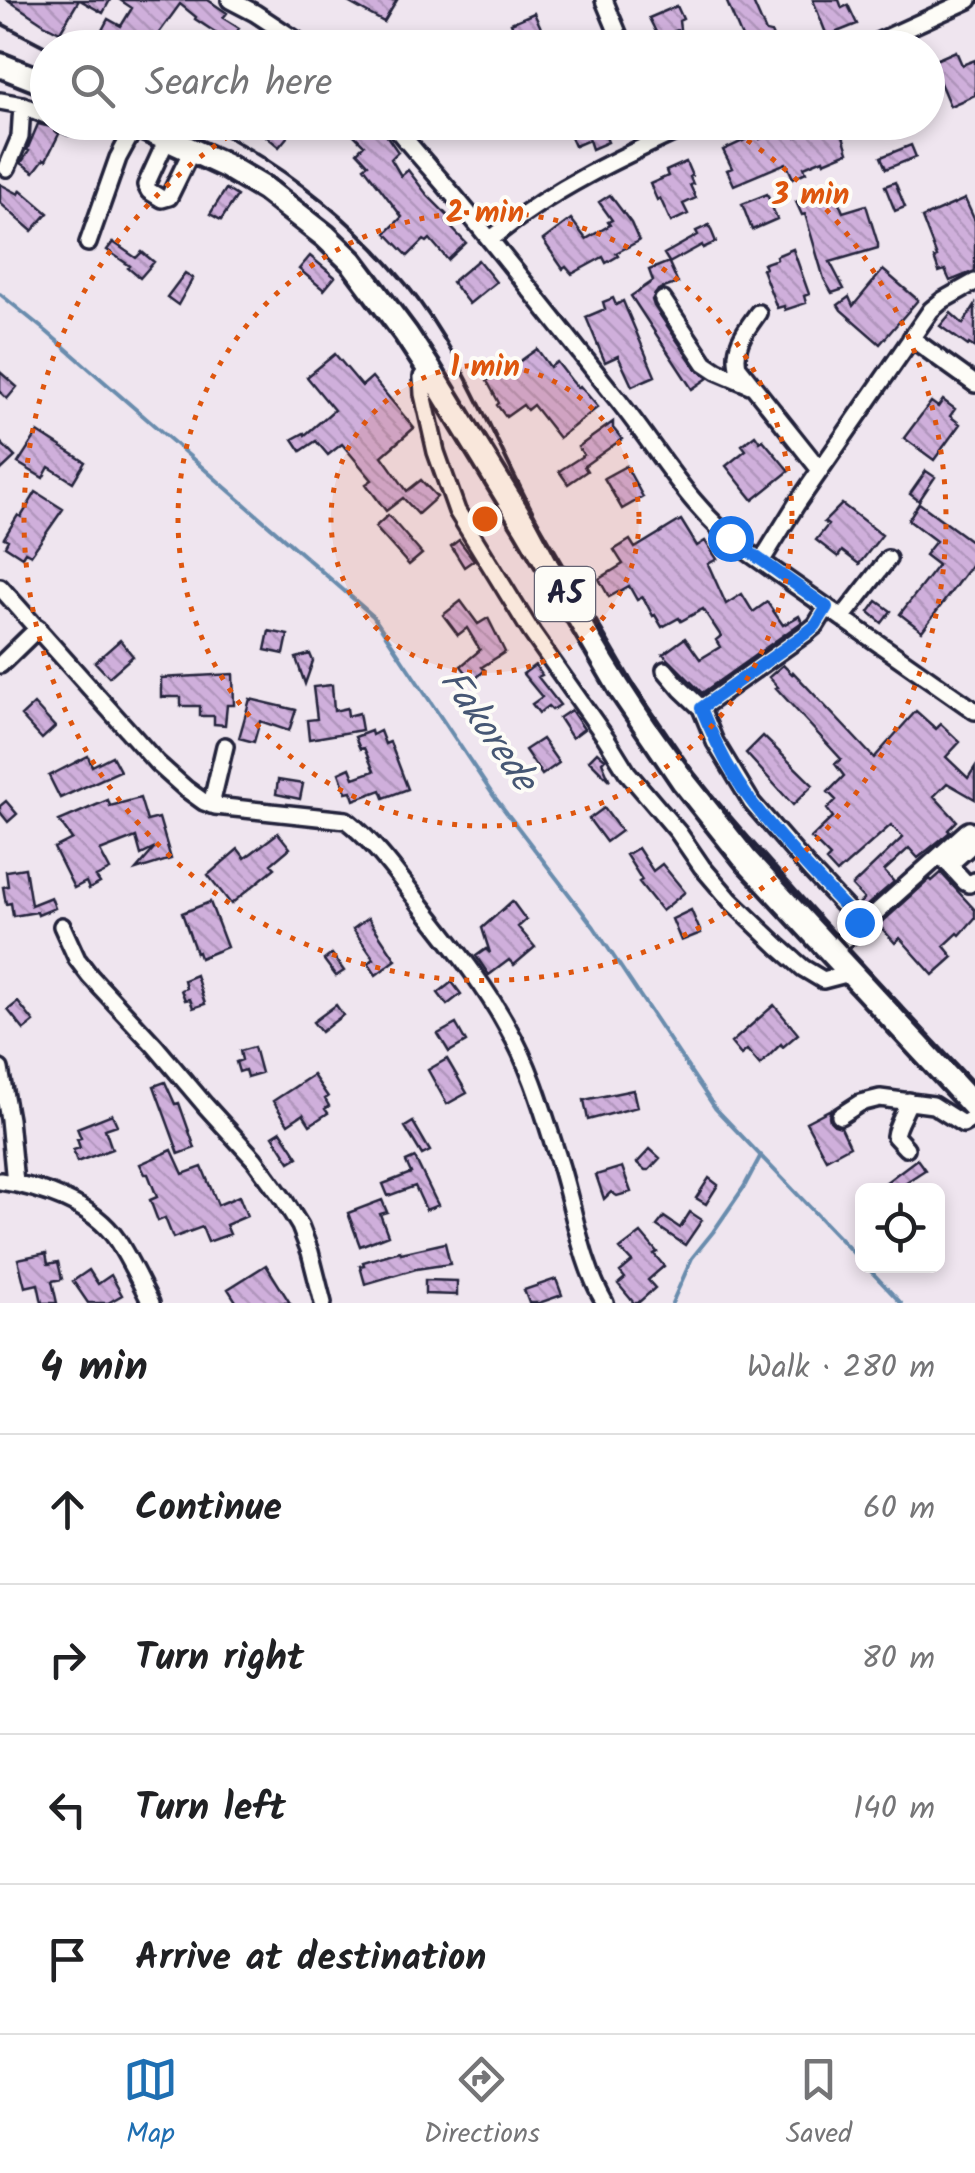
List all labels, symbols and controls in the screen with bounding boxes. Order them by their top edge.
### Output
search box [30,30,945,140]
text: Search here [145,55,332,115]
icon: search [65,58,120,113]
text: 3 min [772,172,849,220]
text: 2 min [446,190,524,238]
text: 1 min [450,344,520,392]
centre of rings [467,501,503,537]
route start [708,516,754,562]
road number: A5 [535,567,595,621]
water label: Fakorede [423,657,554,808]
route end [837,900,883,946]
map controls [855,1183,945,1273]
button: locate [855,1183,945,1273]
text: 4 min [40,1335,148,1402]
text: Walk · 280 m [747,1343,935,1394]
text: Continue [135,1479,282,1539]
icon: ahead [40,1482,95,1537]
text: 60 m [863,1484,935,1535]
text: Turn right [135,1629,304,1689]
icon: right [40,1632,95,1687]
text: 80 m [861,1634,935,1685]
text: Turn left [135,1779,286,1839]
icon: left [40,1782,95,1837]
text: 140 m [853,1784,935,1835]
text: Arrive at destination [135,1929,486,1989]
icon: arrive [40,1932,95,1987]
tab: Map [123,2052,178,2157]
tab: Directions [424,2052,540,2157]
tab: Saved [786,2052,852,2157]

